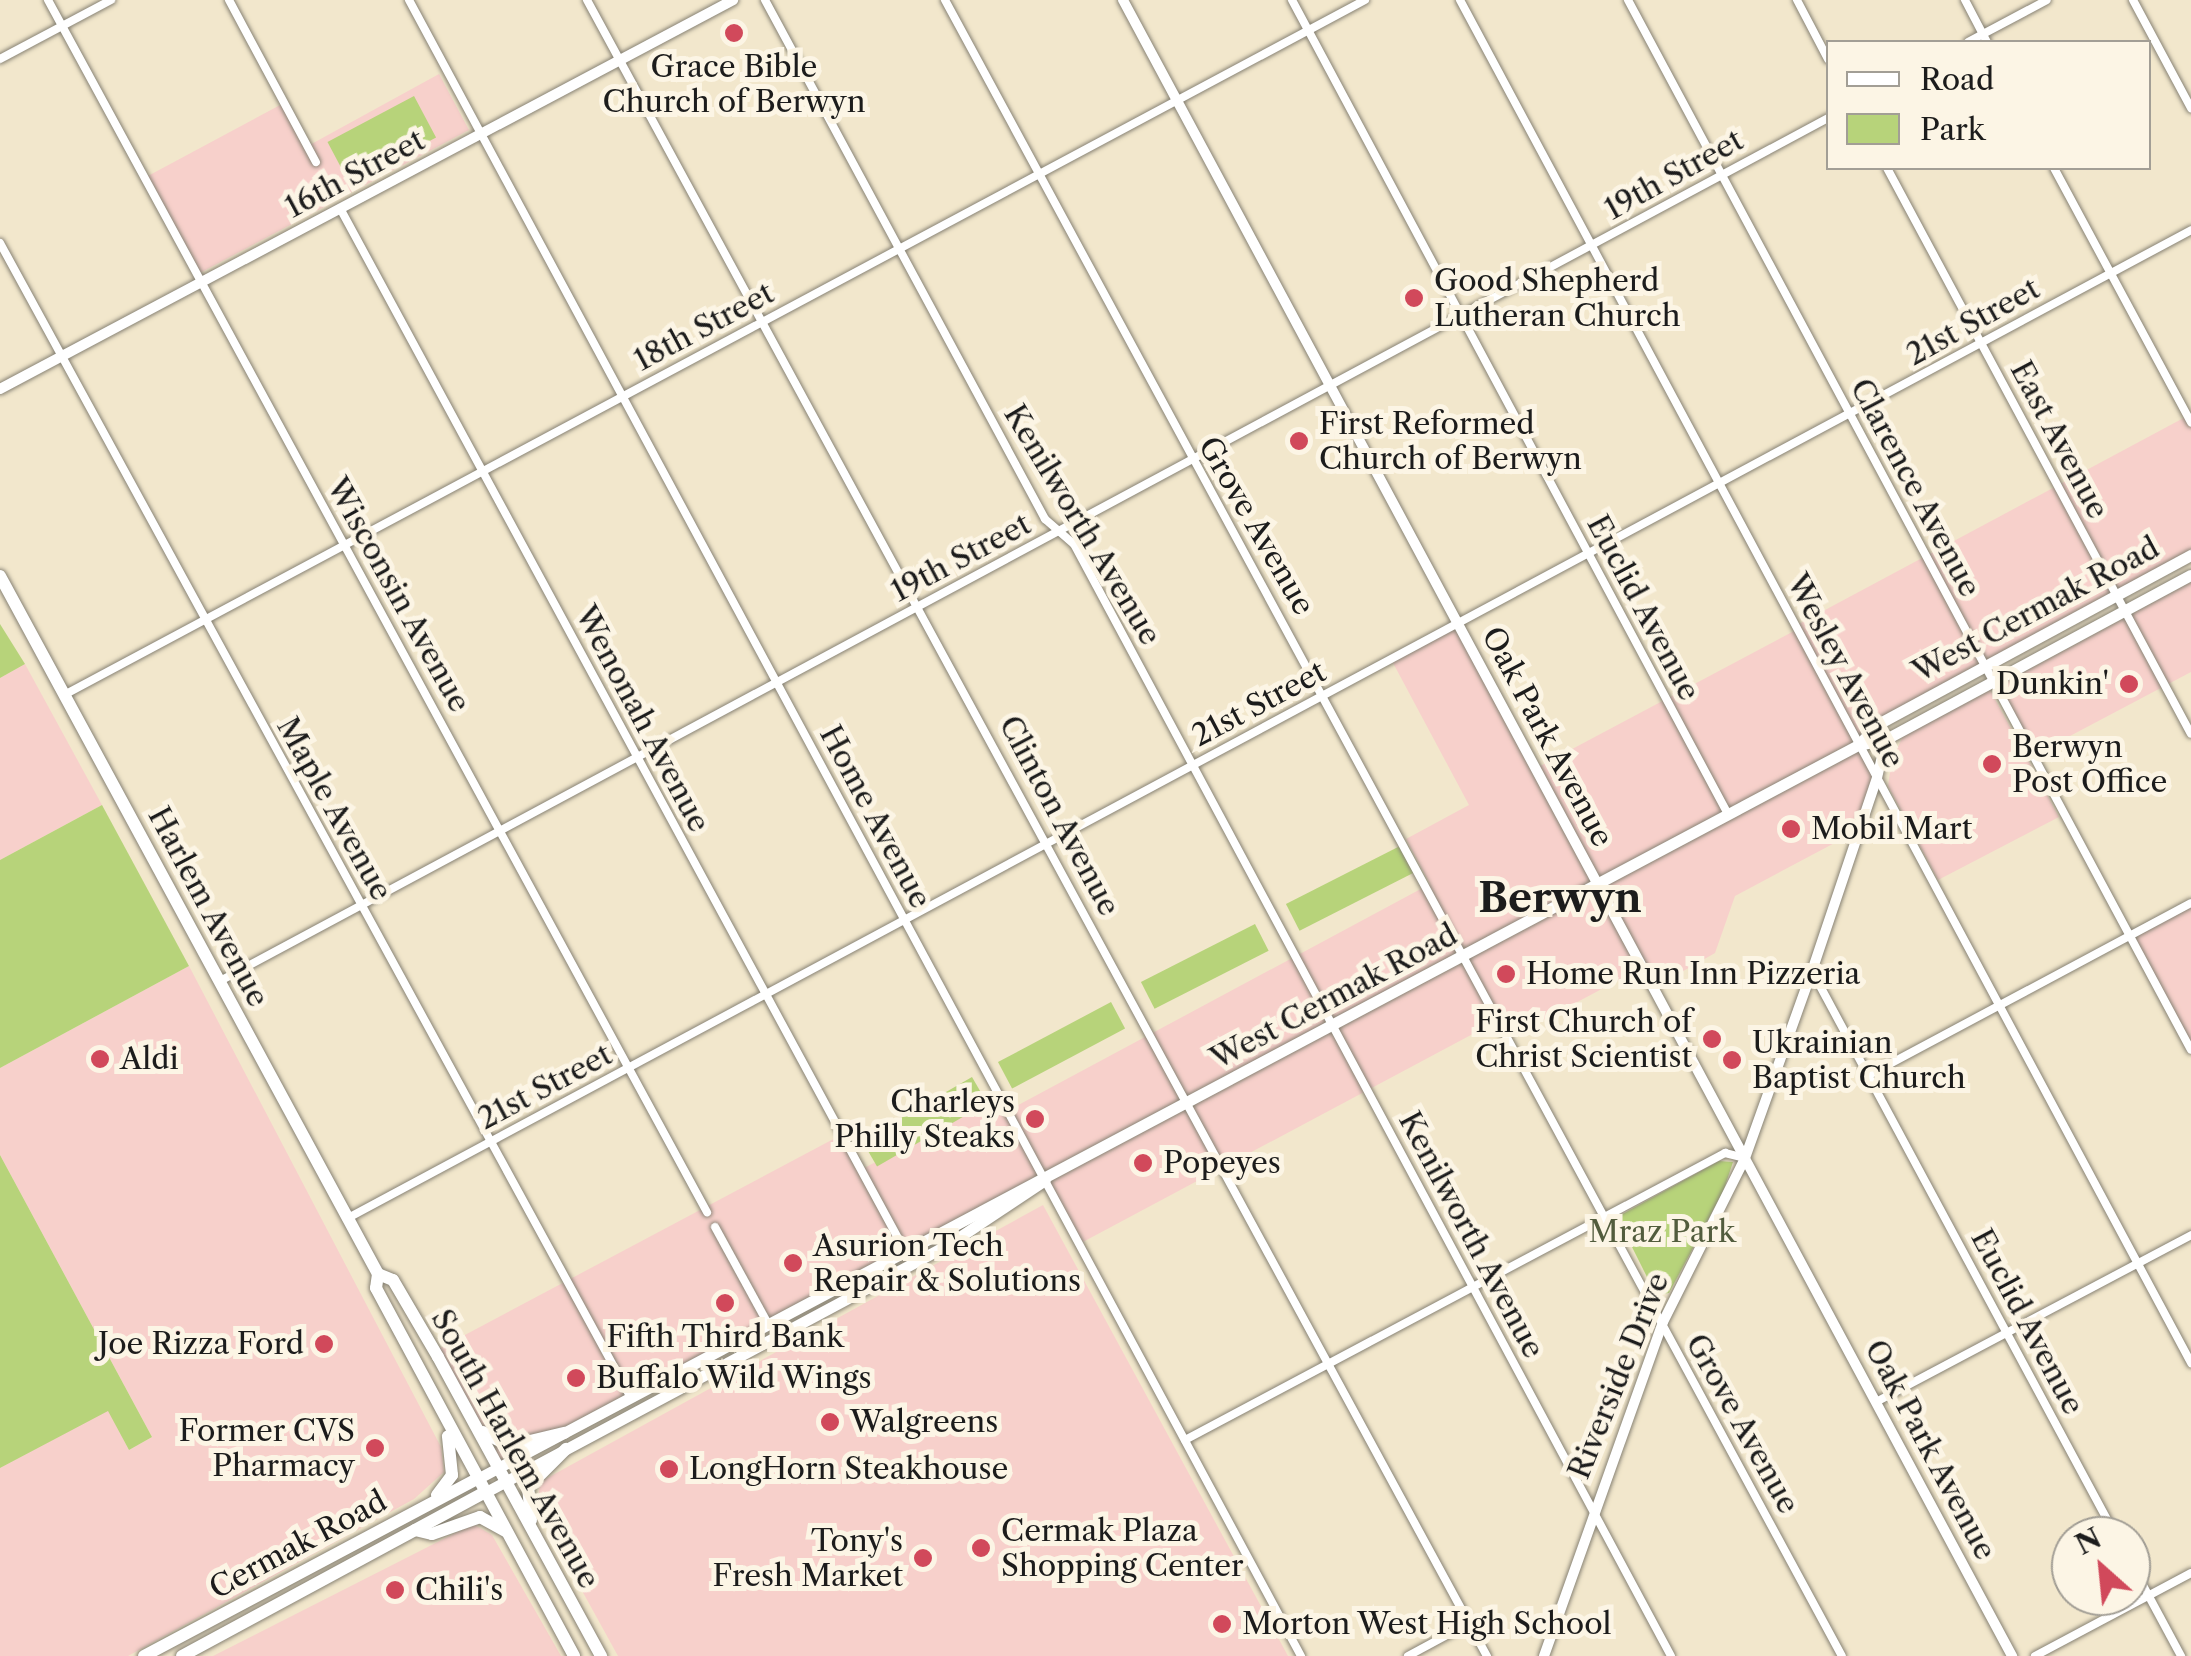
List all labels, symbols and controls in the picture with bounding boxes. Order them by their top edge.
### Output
marker: Grace Bible Church of Berwyn [723,22,745,44]
legend [1826,40,2151,170]
place label: Grace Bible Church of Berwyn [603,49,865,120]
text: Road [1920,61,1994,98]
text: Park [1920,111,1985,148]
street label: 16th Street [279,122,431,226]
street label: 19th Street [1599,122,1749,228]
place label: Good Shepherd Lutheran Church [1434,263,1681,334]
street label: 21st Street [1900,271,2046,373]
street label: 18th Street [628,275,780,379]
marker: Good Shepherd Lutheran Church [1403,287,1425,309]
street label: East Avenue [2002,354,2116,526]
street label: Clarence Avenue [1842,372,1988,604]
street label: Kenilworth Avenue [996,398,1168,652]
place label: First Reformed Church of Berwyn [1319,406,1582,476]
street label: Grove Avenue [1190,430,1322,622]
marker: First Reformed Church of Berwyn [1288,430,1310,452]
street label: Wisconsin Avenue [318,471,478,719]
street label: 19th Street [885,506,1037,610]
street label: Euclid Avenue [1579,509,1707,707]
street label: West Cermak Road [1906,530,2166,690]
street label: Wesley Avenue [1778,567,1912,775]
street label: Wenonah Avenue [567,599,717,839]
street label: Oak Park Avenue [1473,620,1621,854]
street label: 21st Street [1186,654,1332,754]
place label: Dunkin' [1996,666,2109,702]
marker: Dunkin' [2118,673,2140,695]
street label: Clinton Avenue [991,709,1127,923]
street label: Maple Avenue [269,711,399,907]
street label: Home Avenue [812,719,938,915]
place label: Berwyn Post Office [2012,729,2167,800]
marker: Berwyn Post Office [1981,753,2003,775]
street label: Harlem Avenue [140,800,276,1014]
place label: Mobil Mart [1811,811,1972,847]
marker: Mobil Mart [1780,818,1802,840]
district label: Berwyn [1478,874,1642,922]
street label: West Cermak Road [1204,917,1464,1077]
place label: Home Run Inn Pizzeria [1526,956,1860,992]
marker: Home Run Inn Pizzeria [1495,963,1517,985]
place label: First Church of Christ Scientist [1475,1004,1692,1074]
place label: Ukrainian Baptist Church [1752,1025,1966,1096]
marker: First Church of Christ Scientist [1701,1028,1723,1050]
street label: 21st Street [472,1037,618,1137]
place label: Aldi [120,1041,179,1077]
marker: Aldi [89,1048,111,1070]
marker: Ukrainian Baptist Church [1721,1049,1743,1071]
place label: Charleys Philly Steaks [833,1084,1015,1154]
street label: Kenilworth Avenue [1391,1105,1551,1365]
marker: Charleys Philly Steaks [1024,1108,1046,1130]
place label: Popeyes [1163,1145,1281,1181]
marker: Popeyes [1132,1152,1154,1174]
park label: Mraz Park [1588,1214,1736,1250]
street label: Euclid Avenue [1963,1223,2091,1421]
place label: Asurion Tech Repair & Solutions [813,1228,1082,1298]
marker: Asurion Tech Repair & Solutions [782,1252,804,1274]
street label: Riverside Drive [1561,1268,1677,1484]
marker: Fifth Third Bank [714,1292,736,1314]
street label: South Harlem Avenue [423,1303,607,1595]
place label: Fifth Third Bank [606,1319,844,1355]
place label: Joe Rizza Ford [98,1326,304,1362]
street label: Grove Avenue [1678,1327,1806,1521]
marker: Joe Rizza Ford [313,1333,335,1355]
street label: Oak Park Avenue [1856,1333,2004,1567]
place label: Buffalo Wild Wings [596,1360,874,1396]
marker: Buffalo Wild Wings [565,1367,587,1389]
place label: Walgreens [850,1404,998,1440]
marker: Walgreens [819,1411,841,1433]
place label: Former CVS Pharmacy [178,1413,355,1484]
marker: Former CVS Pharmacy [364,1437,386,1459]
place label: LongHorn Steakhouse [689,1451,1008,1487]
marker: LongHorn Steakhouse [658,1458,680,1480]
street label: Cermak Road [203,1483,393,1607]
place label: Cermak Plaza Shopping Center [1001,1513,1244,1584]
north arrow [2051,1516,2151,1616]
text: N [2070,1520,2107,1562]
place label: Tony's Fresh Market [713,1523,903,1594]
marker: Cermak Plaza Shopping Center [970,1537,992,1559]
marker: Tony's Fresh Market [912,1547,934,1569]
place label: Chili's [415,1572,503,1608]
marker: Chili's [384,1579,406,1601]
place label: Morton West High School [1242,1606,1613,1642]
marker: Morton West High School [1211,1613,1233,1635]

